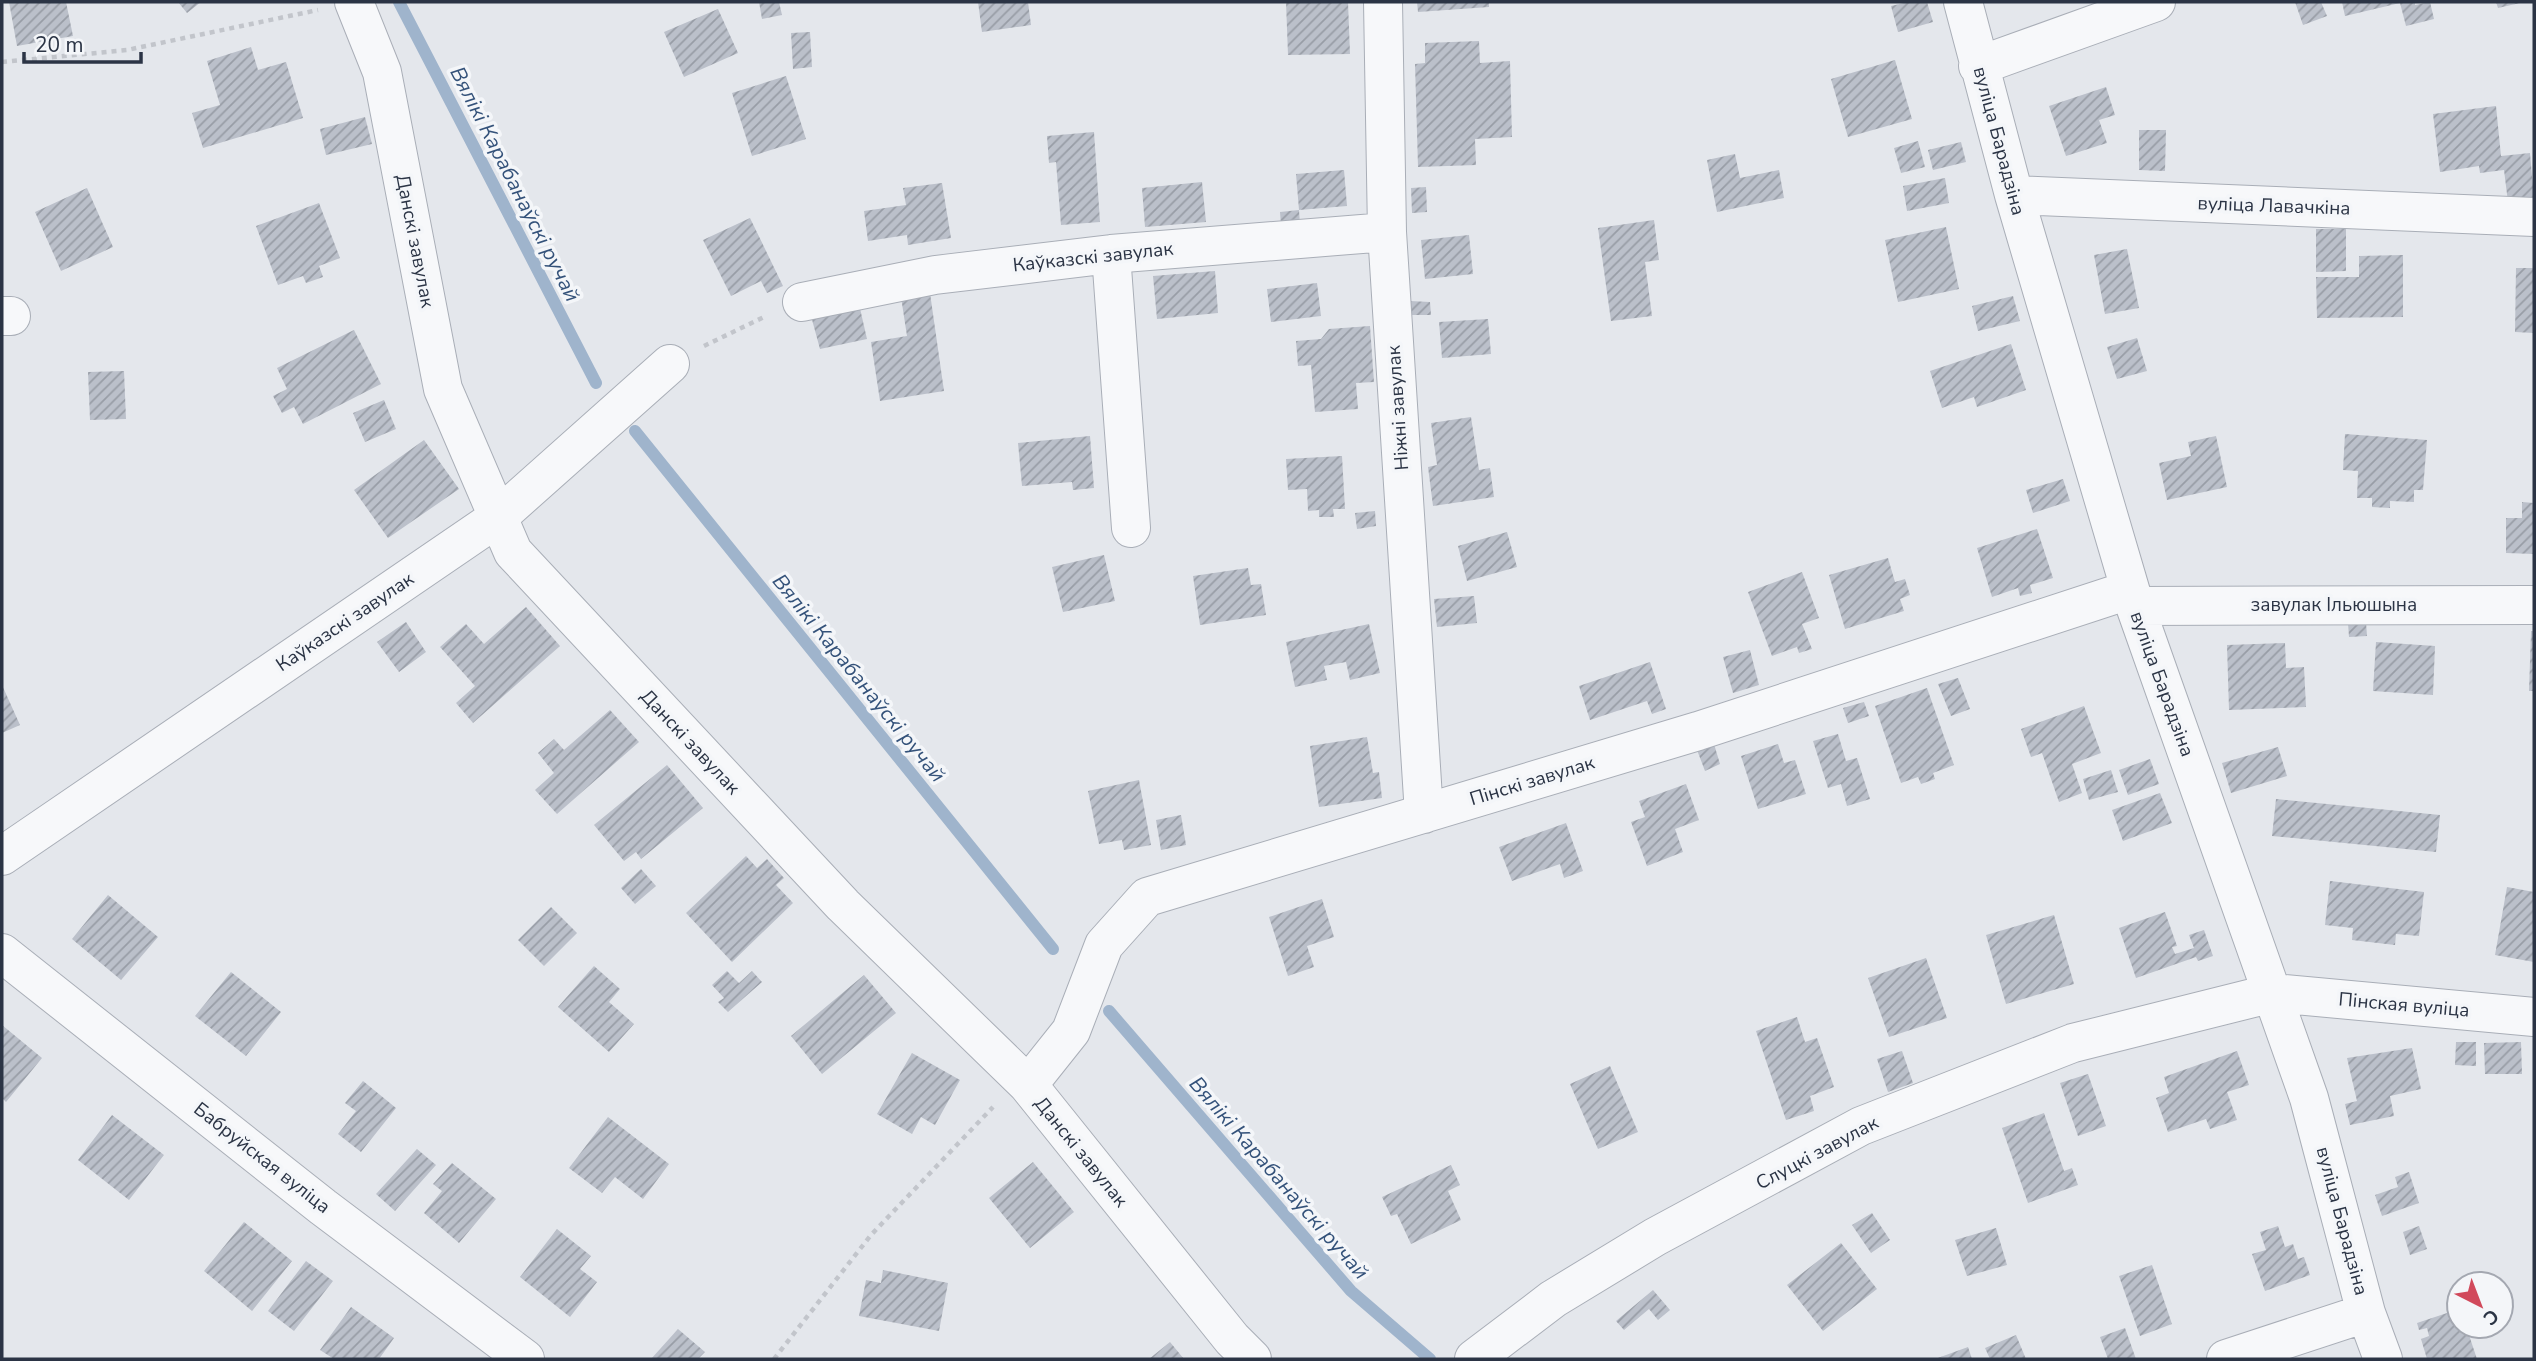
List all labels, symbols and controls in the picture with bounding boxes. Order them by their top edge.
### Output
scale bar [24,21,142,65]
text: 20 m [35,31,84,59]
water label: Вялікі Карабанаўскі ручай [443,62,587,306]
street label: вуліца Барадзіна [1967,64,2031,218]
street label: Данскі завулак [389,172,441,310]
street label: вуліца Лавачкіна [2197,190,2351,222]
street label: Каўказскі завулак [1012,236,1174,278]
street label: Ніжні завулак [1381,345,1415,471]
street label: Каўказскі завулак [271,566,419,678]
water label: Вялікі Карабанаўскі ручай [766,568,952,788]
street label: завулак Ільюшына [2251,592,2417,618]
street label: вуліца Барадзіна [2124,608,2200,760]
street label: Данскі завулак [634,684,746,800]
street label: Пінскі завулак [1466,750,1598,812]
street label: Пінская вуліца [2337,986,2471,1024]
water label: Вялікі Карабанаўскі ручай [1183,1071,1375,1285]
street label: Данскі завулак [1028,1091,1134,1213]
street label: Бабруйская вуліца [188,1096,336,1220]
street label: Слуцкі завулак [1751,1110,1883,1196]
street label: вуліца Барадзіна [2310,1144,2374,1298]
north arrow [2445,1270,2515,1340]
text: С [2477,1303,2504,1331]

